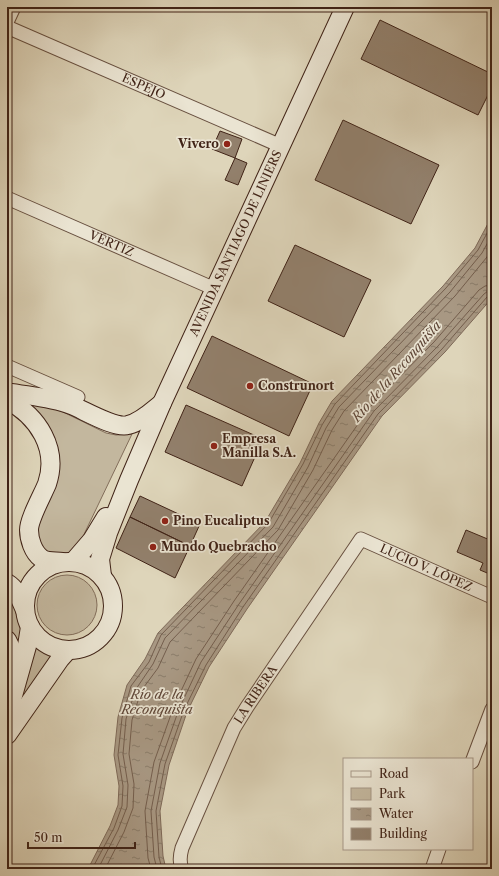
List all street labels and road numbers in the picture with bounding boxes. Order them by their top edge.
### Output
street label: ESPEJO [120,70,168,102]
street label: AVENIDA SANTIAGO DE LINIERS [185,148,285,339]
street label: VÉRTIZ [86,227,136,260]
street label: LUCIO V. LÓPEZ [378,540,475,594]
street label: LA RIBERA [230,661,281,726]

